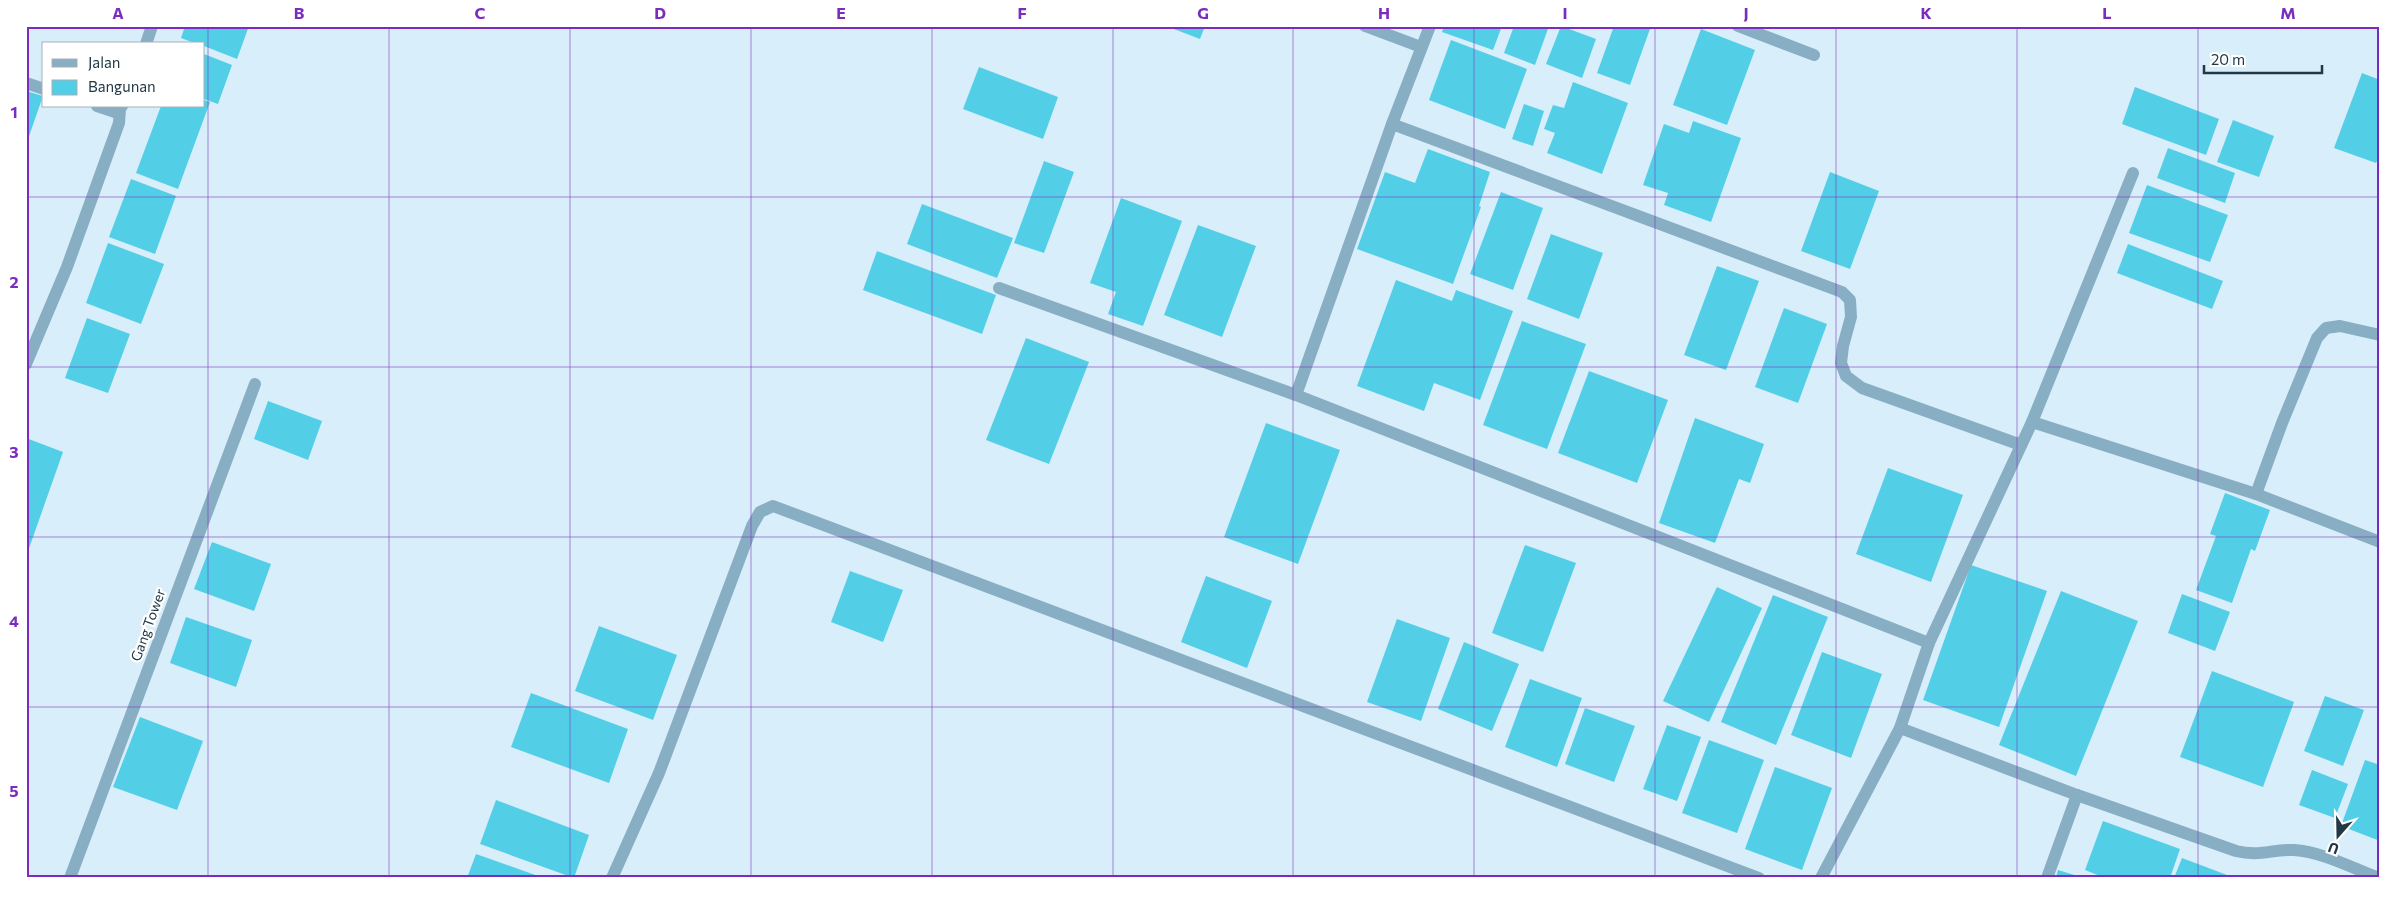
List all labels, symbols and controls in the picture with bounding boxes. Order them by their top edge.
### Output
text: A [112,3,124,22]
text: B [294,3,305,22]
text: C [475,3,486,22]
text: D [654,3,666,22]
text: E [836,3,846,22]
text: F [1017,3,1027,22]
text: G [1197,3,1209,22]
text: H [1378,3,1390,22]
text: I [1562,3,1568,22]
text: J [1743,3,1749,22]
text: K [1920,3,1932,22]
text: L [2102,3,2112,22]
text: M [2280,3,2296,22]
legend [42,42,205,108]
scale bar [2204,42,2321,74]
text: 20 m [2211,50,2245,68]
text: Jalan [88,53,120,71]
text: Bangunan [88,77,156,95]
text: 1 [10,102,18,121]
text: 2 [9,272,19,291]
text: 3 [9,442,19,461]
street label: Gang Tower [127,586,169,663]
text: 4 [9,611,19,630]
text: 5 [9,781,19,800]
north arrow [2314,812,2364,862]
text: U [2326,839,2341,858]

